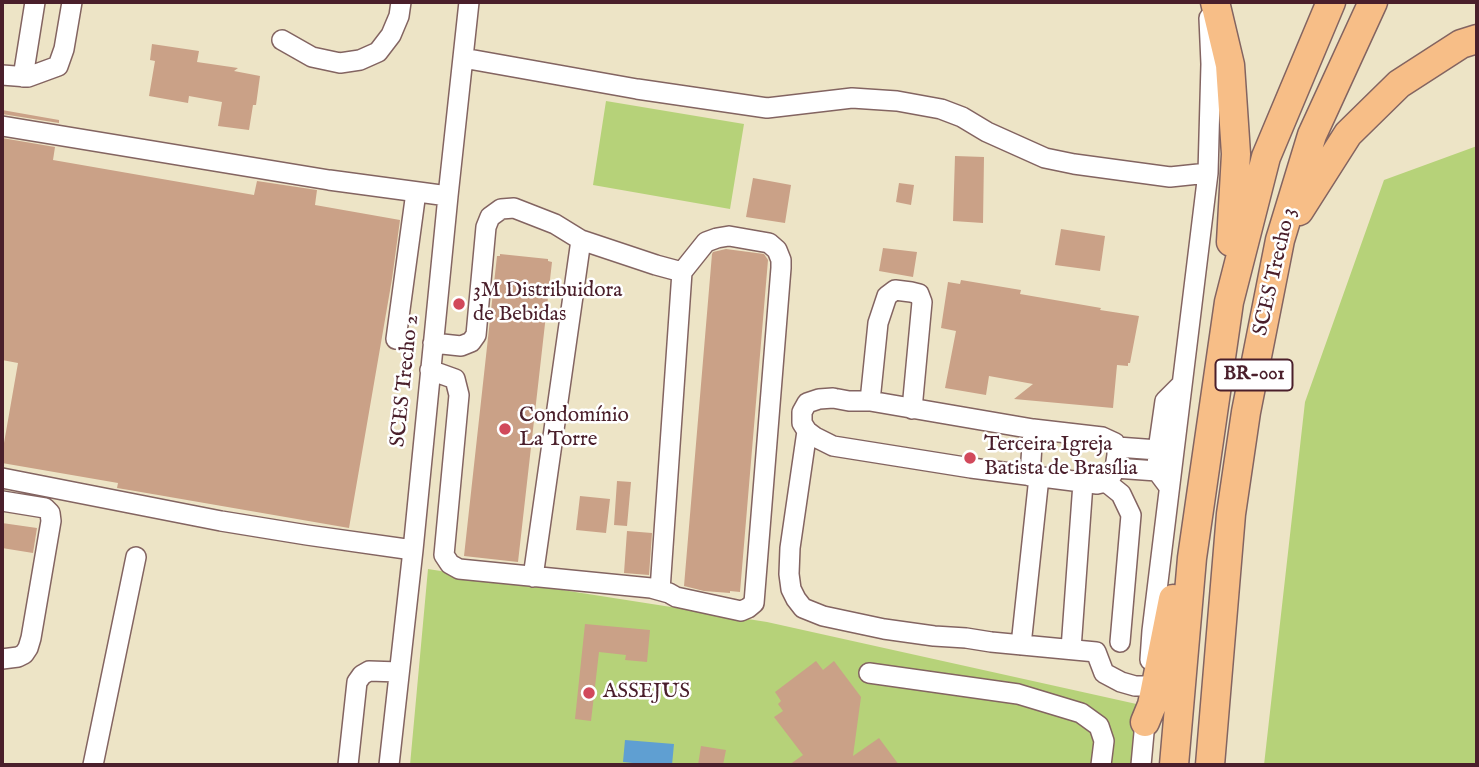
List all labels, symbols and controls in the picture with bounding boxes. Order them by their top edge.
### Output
street label: SCES Trecho 3 [1249,206,1303,338]
place label: 3M Distribuidora de Bebidas [473,279,622,329]
marker: 3M Distribuidora de Bebidas [451,296,467,312]
street label: SCES Trecho 2 [387,314,425,448]
road number: BR-001 [1216,360,1292,390]
place label: Condomínio La Torre [519,404,629,454]
marker: Condomínio La Torre [497,421,513,437]
place label: Terceira Igreja Batista de Brasília [984,433,1138,483]
marker: Terceira Igreja Batista de Brasília [962,450,978,466]
place label: ASSEJUS [603,680,690,706]
marker: ASSEJUS [581,685,597,701]

